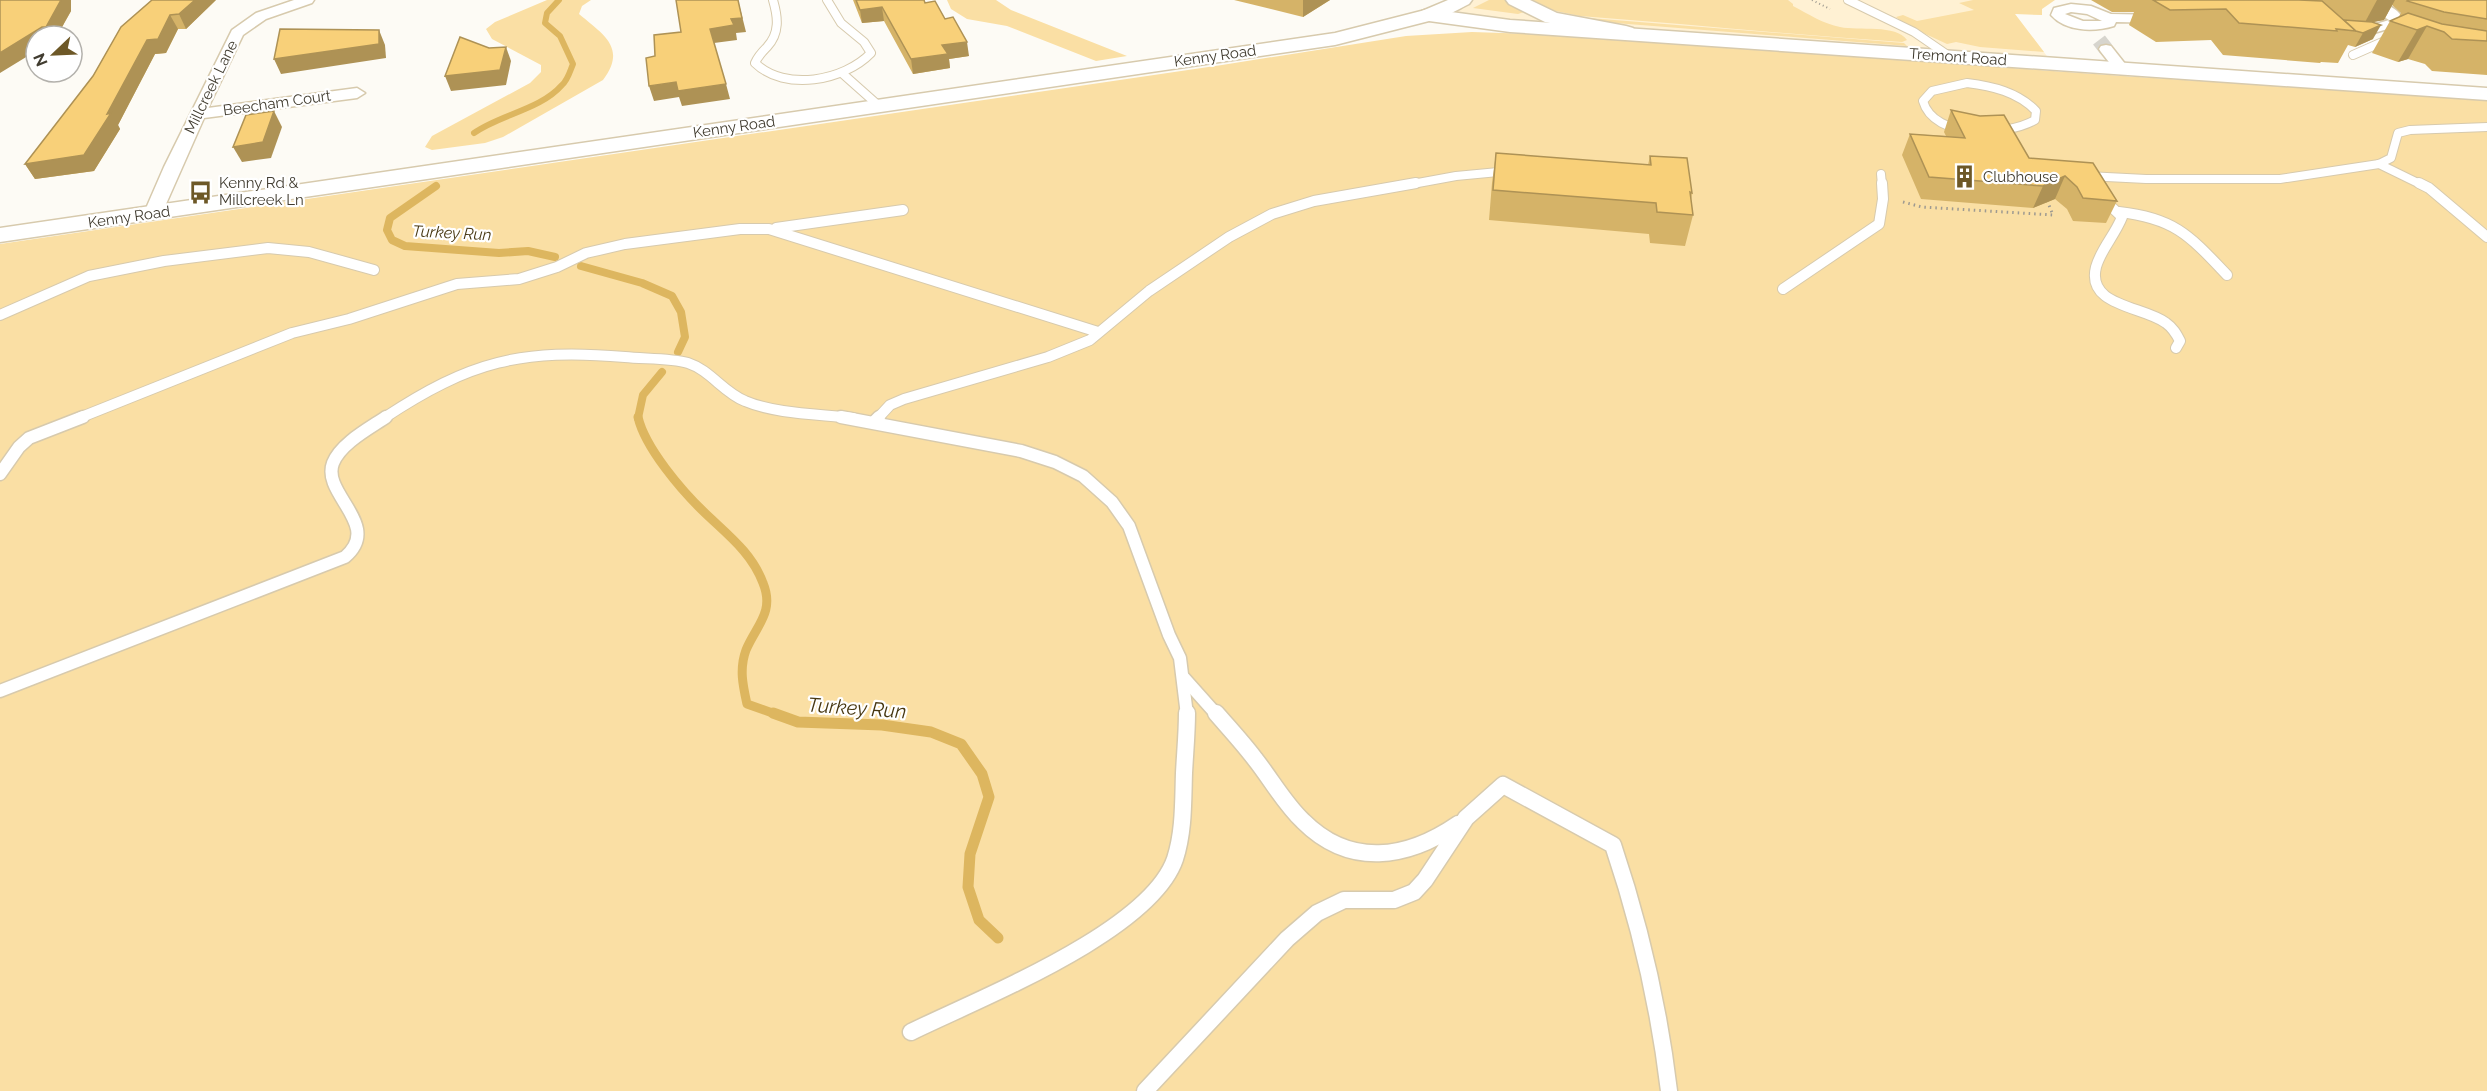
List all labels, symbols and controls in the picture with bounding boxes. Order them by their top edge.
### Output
north arrow [24,24,84,84]
street label: Millcreek Lane [181,37,241,137]
street label: Kenny Road [1173,41,1257,71]
street label: Tremont Road [1909,45,2007,69]
text: N [30,50,52,69]
street label: Beecham Court [222,87,332,119]
street label: Kenny Road [692,112,776,142]
building icon: Clubhouse [1952,164,1978,190]
place label: Clubhouse [1983,168,2058,186]
place label: Kenny Rd & Millcreek Ln [219,174,304,209]
bus stop icon: Kenny Rd & Millcreek Ln [188,179,214,205]
street label: Kenny Road [87,202,171,232]
water label: Turkey Run [412,221,492,245]
water label: Turkey Run [807,693,907,723]

